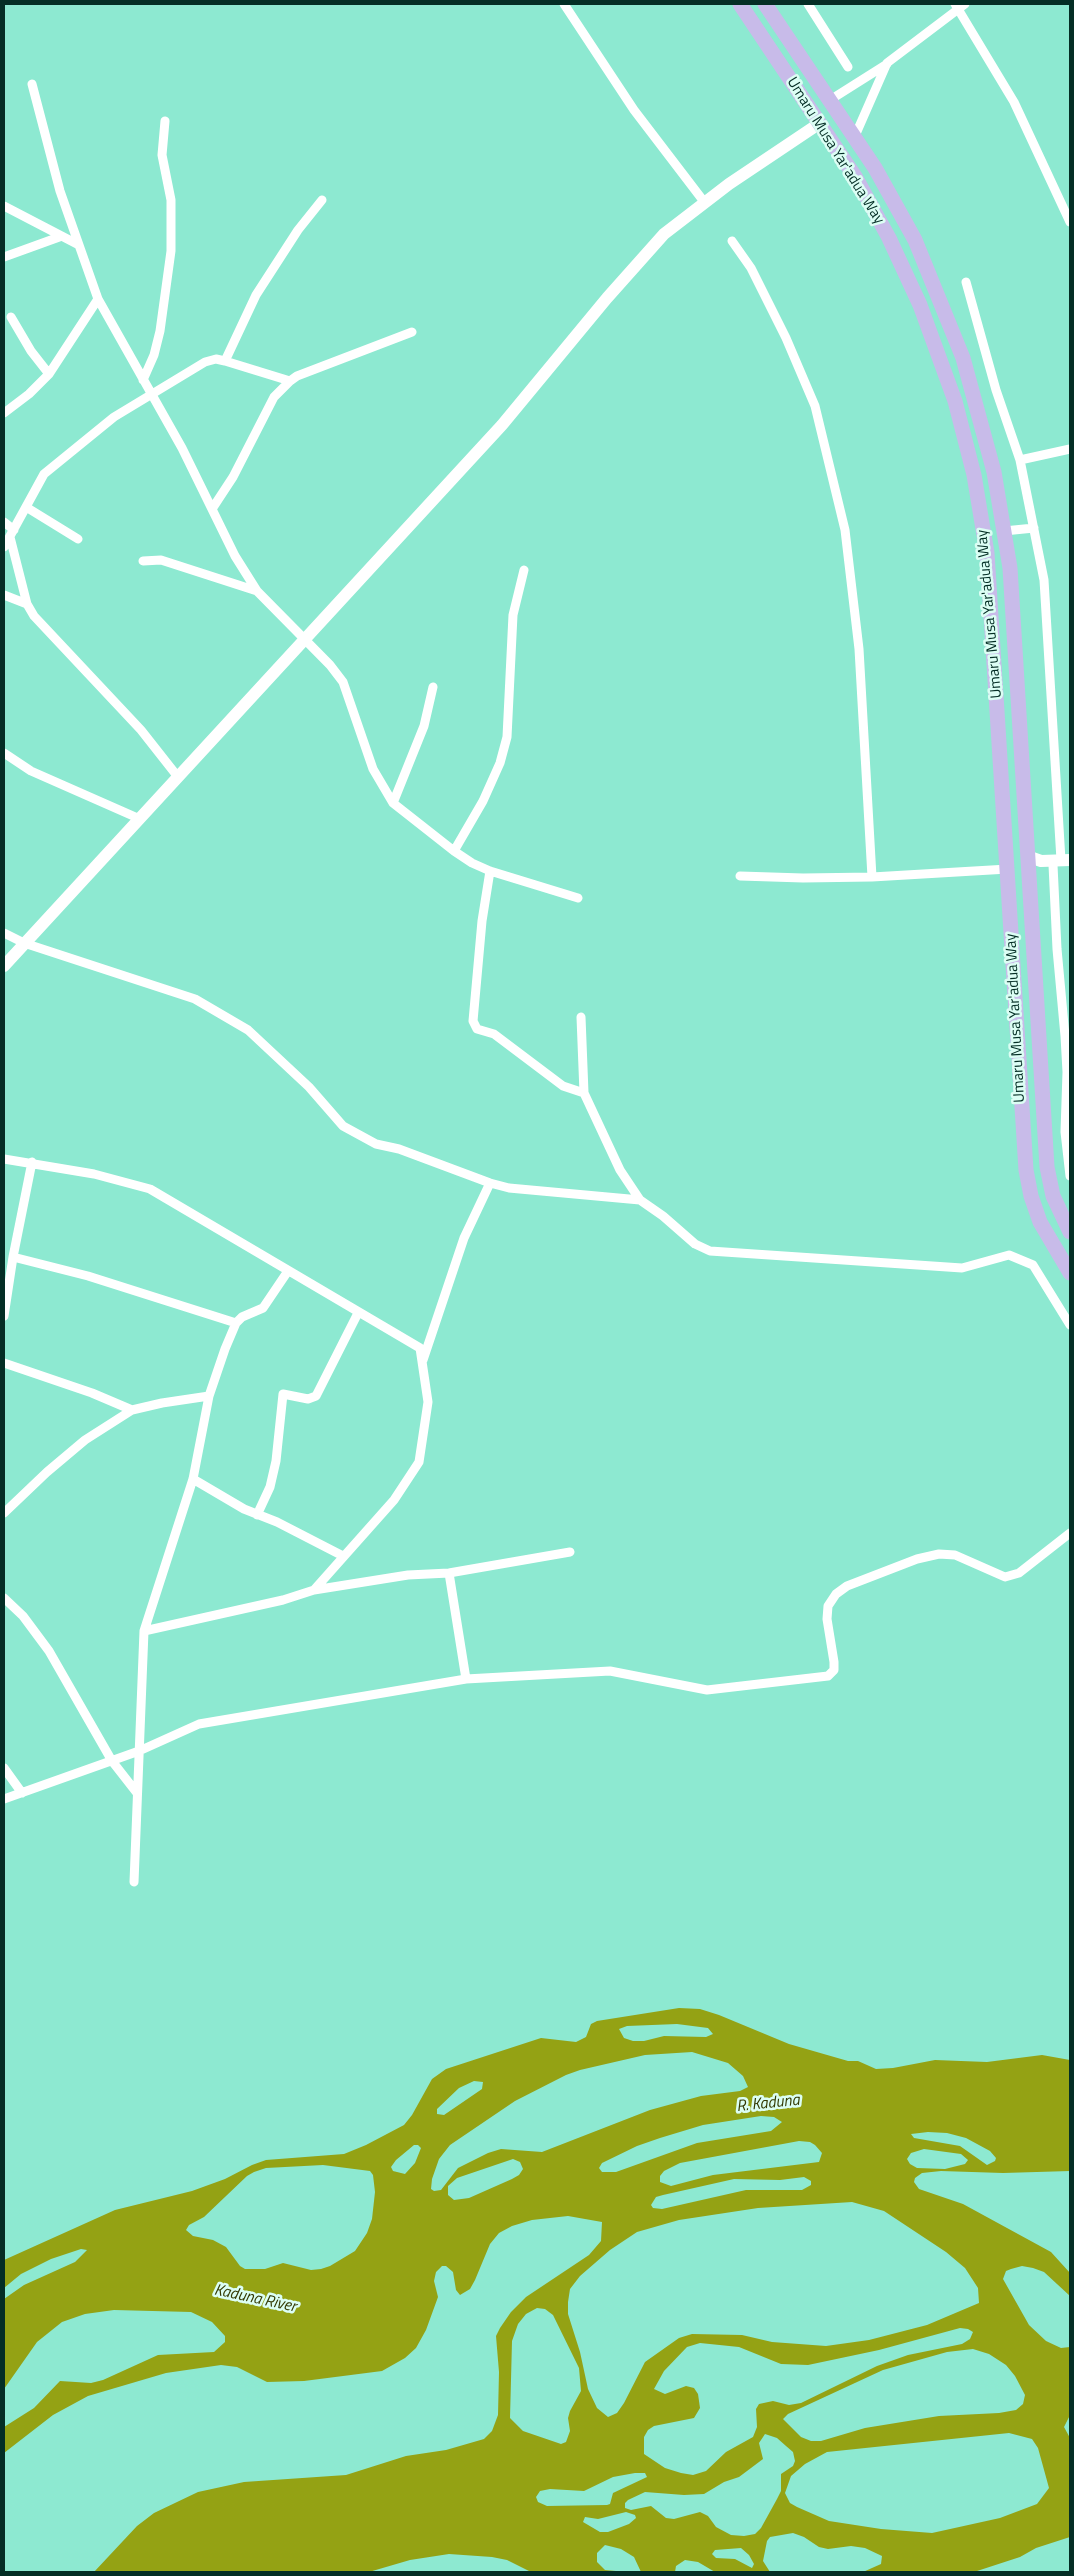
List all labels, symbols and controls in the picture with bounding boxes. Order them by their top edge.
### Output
street label: Umaru Musa Yar'adua Way [782,74,888,228]
street label: Umaru Musa Yar'adua Way [974,529,1006,699]
street label: Umaru Musa Yar'adua Way [1003,933,1029,1103]
water label: R. Kaduna [736,2091,800,2117]
water label: Kaduna River [212,2281,298,2317]

